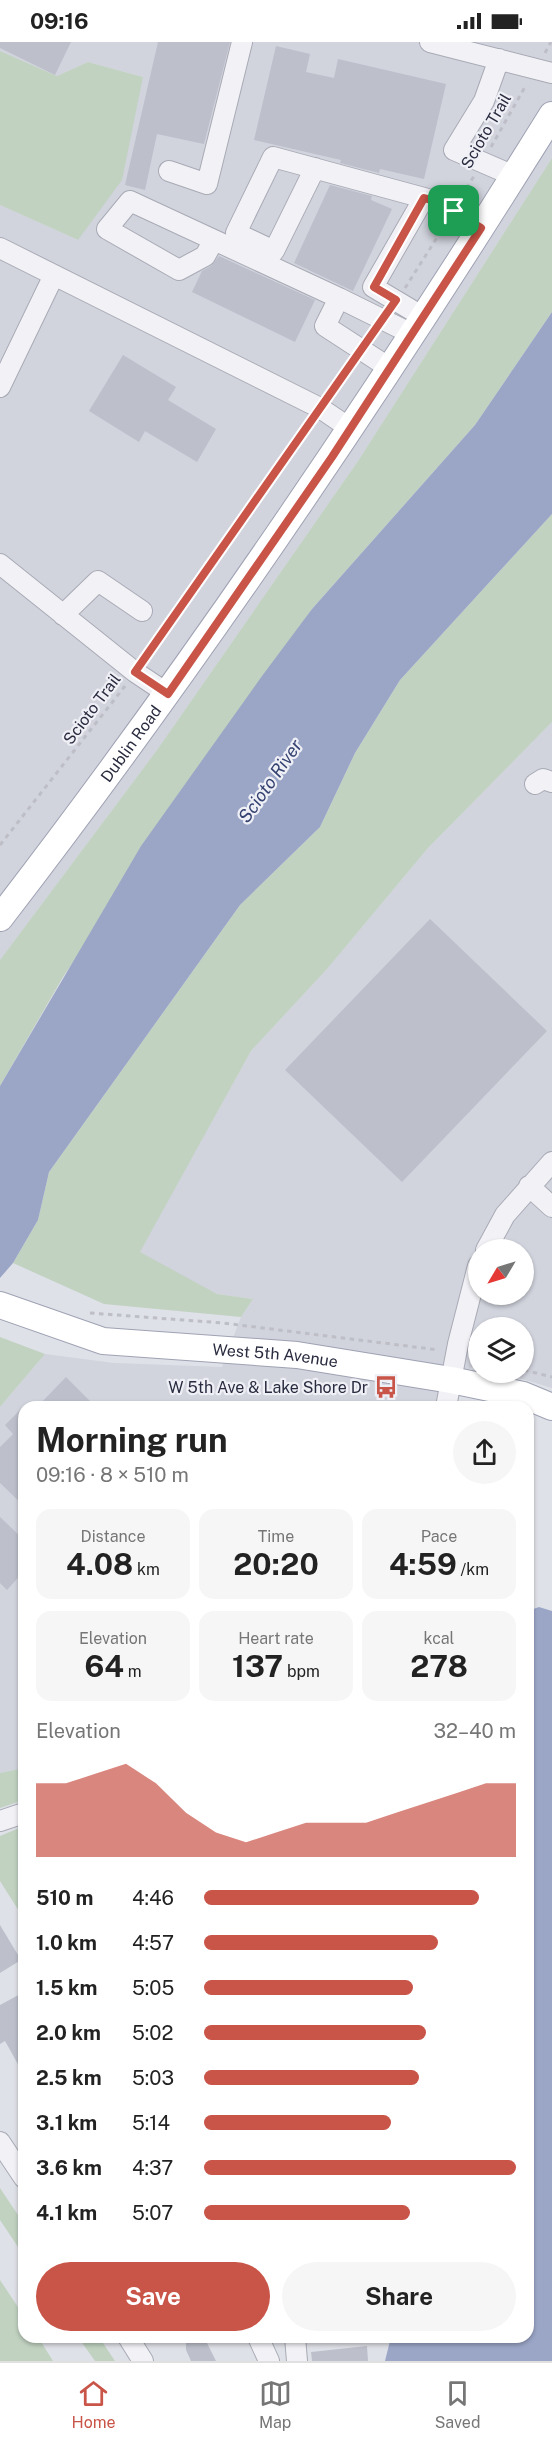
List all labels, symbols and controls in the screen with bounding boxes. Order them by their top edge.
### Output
text: 09:16 [30,8,88,34]
street label: Scioto Trail [457,90,515,172]
pin [428,185,479,236]
icon: arrive [437,194,470,227]
street label: Scioto Trail [59,670,125,748]
street label: Dublin Road [96,702,165,785]
water label: Scioto River [234,735,306,827]
north arrow [468,1239,534,1305]
map controls [468,1239,534,1383]
button: layers [468,1317,534,1383]
street label: West 5th Avenue [212,1339,339,1371]
bus stop icon: W 5th Ave & Lake Shore Dr [373,1374,399,1400]
place label: W 5th Ave & Lake Shore Dr [168,1378,368,1397]
text: Morning run [36,1421,228,1459]
button: share [453,1421,516,1484]
text: 09:16 · 8 × 510 m [36,1463,189,1487]
text: Distance [81,1527,145,1546]
text: Time [258,1527,294,1546]
text: Pace [421,1527,457,1546]
text: 4.08 [66,1546,133,1582]
text: 20:20 [233,1546,319,1582]
text: 4:59 [389,1546,457,1582]
text: km [133,1560,160,1579]
text: /km [457,1560,489,1579]
text: Elevation [79,1629,147,1648]
text: Heart rate [238,1629,314,1648]
text: kcal [424,1629,454,1648]
text: 64 [84,1648,124,1684]
text: 137 [232,1648,283,1684]
text: 278 [410,1648,468,1684]
text: m [124,1662,142,1681]
text: bpm [283,1662,320,1681]
text: Elevation [36,1719,121,1743]
text: 32–40 m [433,1719,516,1743]
text: 510 m [36,1886,93,1910]
text: 4:46 [132,1886,174,1910]
text: 1.0 km [36,1931,97,1955]
text: 4:57 [132,1931,174,1955]
text: 1.5 km [36,1976,97,2000]
text: 5:05 [132,1976,174,2000]
text: 2.0 km [36,2021,101,2045]
text: 5:02 [132,2021,173,2045]
text: 2.5 km [36,2066,102,2090]
text: 5:03 [132,2066,174,2090]
text: 3.1 km [36,2111,97,2135]
text: 5:14 [132,2111,170,2135]
text: 3.6 km [36,2156,102,2180]
text: 4:37 [132,2156,173,2180]
text: 4.1 km [36,2201,97,2225]
text: 5:07 [132,2201,173,2225]
button: Save [36,2262,270,2331]
button: Share [282,2262,516,2331]
tab: Home [72,2377,116,2432]
tab: Map [259,2377,292,2432]
tab: Saved [435,2377,480,2432]

